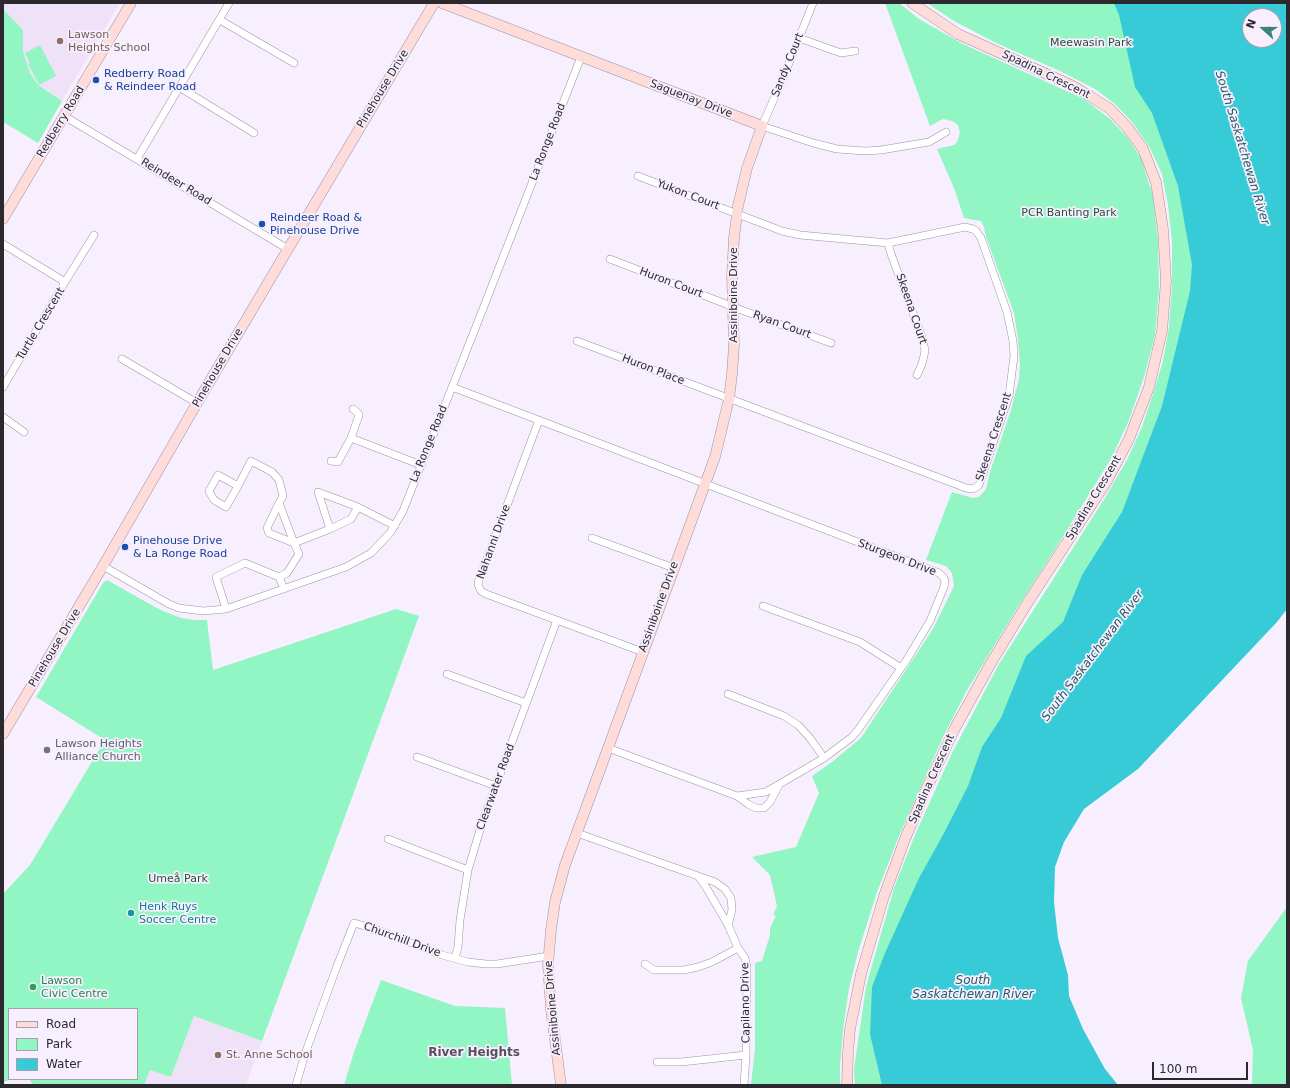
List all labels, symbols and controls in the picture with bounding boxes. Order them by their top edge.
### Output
north arrow [1242,8,1282,48]
text: N [1244,17,1259,31]
place label: Lawson Heights School [68,28,150,54]
street label: Sandy Court [769,31,807,99]
marker: Lawson Heights School [55,36,65,46]
park label: Meewasin Park [1050,36,1132,50]
street label: Pinehouse Drive [354,47,412,131]
street label: Spadina Crescent [1000,48,1092,102]
place label: Redberry Road & Reindeer Road [104,67,196,93]
water label: South Saskatchewan River [1212,69,1272,227]
marker: Redberry Road & Reindeer Road [91,75,101,85]
street label: Saguenay Drive [648,77,734,121]
street label: Redberry Road [34,84,88,160]
street label: La Ronge Road [527,101,569,183]
street label: Reindeer Road [138,156,214,208]
street label: Yukon Court [655,177,721,213]
park label: PCR Banting Park [1021,206,1117,220]
place label: Reindeer Road & Pinehouse Drive [270,211,362,237]
marker: Reindeer Road & Pinehouse Drive [257,219,267,229]
street label: Assiniboine Drive [727,247,741,343]
street label: Huron Court [637,265,705,301]
street label: Skeena Court [893,272,929,346]
street label: Turtle Crescent [14,285,68,363]
street label: Ryan Court [751,308,813,342]
street label: Pinehouse Drive [190,326,246,410]
street label: Huron Place [620,352,686,388]
street label: Skeena Crescent [973,391,1015,483]
street label: La Ronge Road [408,403,450,485]
street label: Spadina Crescent [1063,453,1125,543]
street label: Nahanni Drive [474,503,514,581]
place label: Pinehouse Drive & La Ronge Road [133,534,227,560]
street label: Sturgeon Drive [856,537,938,579]
marker: Pinehouse Drive & La Ronge Road [120,542,130,552]
street label: Assiniboine Drive [636,560,682,654]
water label: South Saskatchewan River [1039,588,1147,724]
street label: Pinehouse Drive [26,606,84,690]
street label: Spadina Crescent [906,732,958,826]
place label: Lawson Heights Alliance Church [55,737,142,763]
street label: Clearwater Road [474,742,518,832]
marker: Lawson Heights Alliance Church [42,745,52,755]
park label: Umeå Park [148,872,208,886]
place label: Henk Ruys Soccer Centre [139,900,216,926]
marker: Henk Ruys Soccer Centre [126,908,136,918]
street label: Churchill Drive [362,920,442,960]
street label: Assiniboine Drive [542,960,564,1056]
street label: Capilano Drive [739,963,753,1043]
place label: Lawson Civic Centre [41,974,108,1000]
water label: South Saskatchewan River [912,974,1034,1002]
marker: Lawson Civic Centre [28,982,38,992]
legend [8,1008,138,1080]
text: Road [46,1017,76,1031]
text: Park [46,1037,72,1051]
district label: River Heights [428,1046,520,1060]
place label: St. Anne School [226,1048,313,1062]
marker: St. Anne School [213,1050,223,1060]
scale bar [1154,1054,1250,1080]
text: Water [46,1057,81,1071]
text: 100 m [1159,1062,1197,1076]

